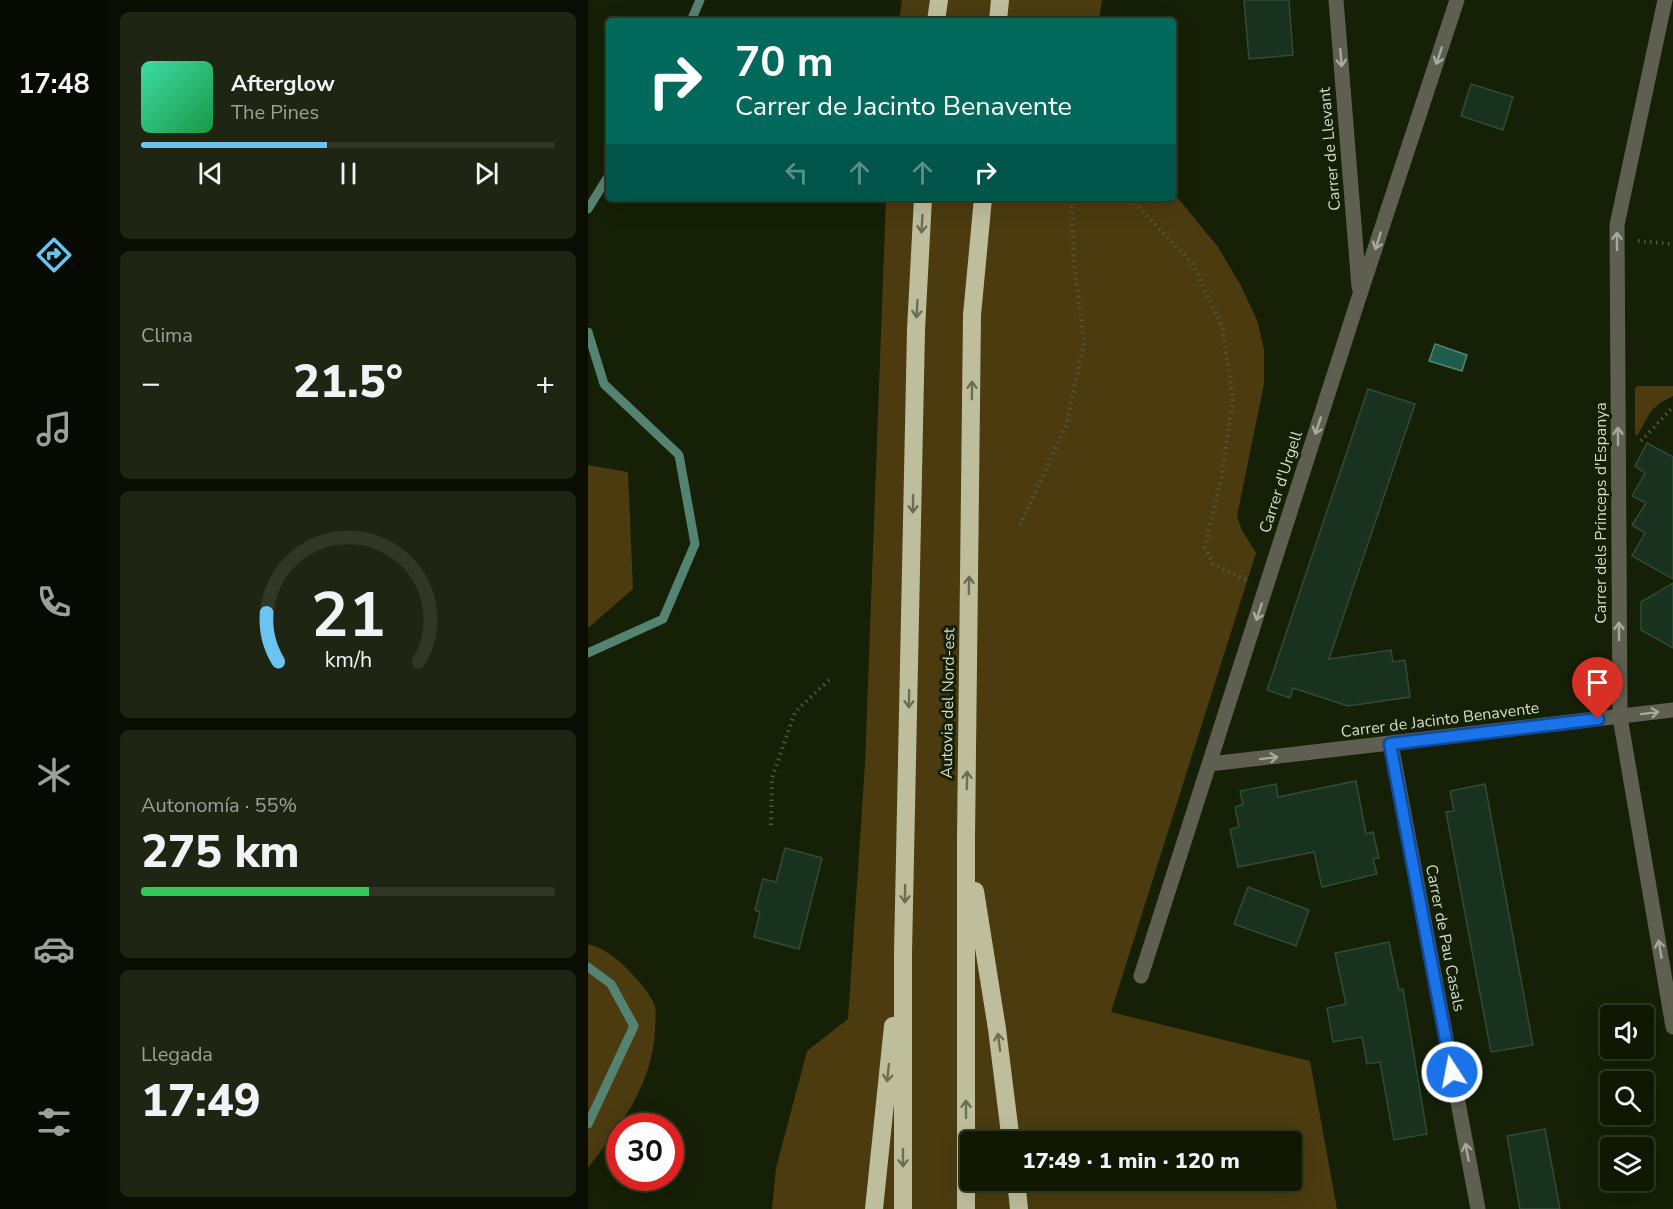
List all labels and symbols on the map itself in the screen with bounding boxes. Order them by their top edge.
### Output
one-way arrow [1432,46,1443,65]
one-way arrow [1336,48,1347,68]
street label: Carrer de Llevant [1314,86,1346,212]
one-way arrow [916,214,927,234]
one-way arrow [1371,231,1382,250]
one-way arrow [1611,232,1623,252]
one-way arrow [912,299,923,319]
one-way arrow [966,381,977,401]
street label: Carrer dels Princeps d'Espanya [1590,402,1612,624]
one-way arrow [1312,416,1323,435]
one-way arrow [1612,427,1624,447]
street label: Carrer d'Urgell [1254,428,1308,536]
one-way arrow [907,494,918,514]
one-way arrow [963,576,975,596]
one-way arrow [1253,602,1264,621]
one-way arrow [1613,622,1625,642]
street label: Autovia del Nord-est [936,627,960,778]
pin [1572,657,1623,719]
one-way arrow [903,689,914,709]
street label: Carrer de Jacinto Benavente [1340,697,1540,743]
one-way arrow [1640,707,1659,718]
one-way arrow [1258,752,1278,763]
one-way arrow [961,771,973,791]
street label: Carrer de Pau Casals [1420,863,1470,1013]
one-way arrow [899,884,910,904]
one-way arrow [1654,939,1665,959]
one-way arrow [993,1032,1004,1052]
position arrow [1420,1040,1484,1104]
one-way arrow [882,1063,893,1082]
one-way arrow [960,1099,972,1119]
speed limit sign: 30 [606,1113,684,1191]
one-way arrow [1461,1142,1472,1162]
one-way arrow [897,1147,909,1167]

